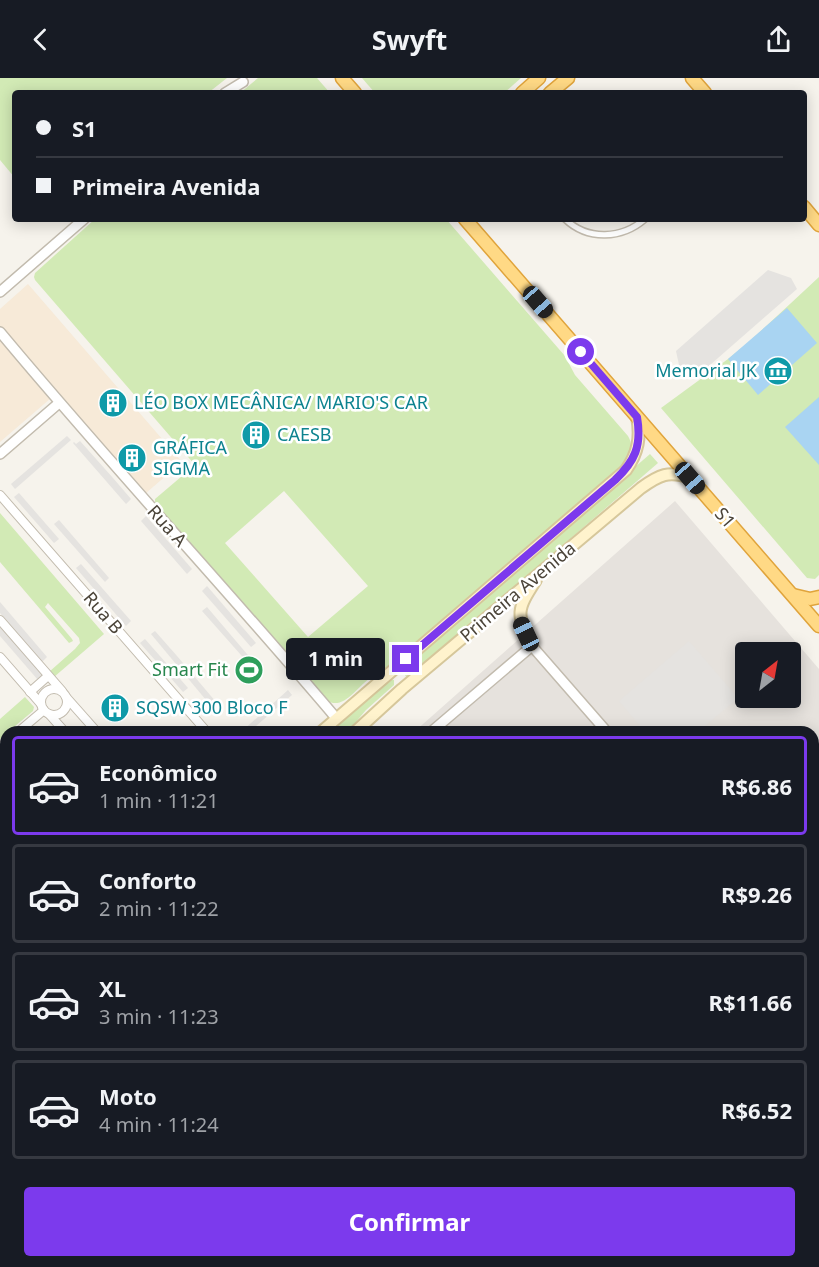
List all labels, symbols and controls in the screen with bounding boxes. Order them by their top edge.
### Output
text: Swyft [372,21,447,58]
icon: back [24,23,57,56]
icon: share [762,23,795,56]
text: S1 [72,113,97,143]
text: Primeira Avenida [72,171,260,201]
car [519,283,557,321]
route start [567,338,594,365]
museum icon: Memorial JK [762,355,794,387]
place label: Memorial JK [655,358,758,382]
building icon: LÉO BOX MECÂNICA/ MARIO'S CAR [97,387,129,419]
place label: LÉO BOX MECÂNICA/ MARIO'S CAR [134,390,428,414]
building icon: CAESB [240,419,272,451]
place label: CAESB [277,422,331,446]
place label: GRÁFICA SIGMA [153,435,228,480]
building icon: GRÁFICA SIGMA [116,442,148,474]
car [671,459,709,497]
street label: Rua A [143,499,193,552]
street label: S1 [710,502,741,533]
street label: Primeira Avenida [454,536,580,647]
street label: Rua B [79,586,129,639]
car [510,614,542,654]
callout: 1 min [286,638,385,680]
north arrow [735,642,801,708]
map controls [735,642,801,708]
text: 1 min [308,645,363,672]
route end [392,645,419,672]
sports icon: Smart Fit [233,654,265,686]
place label: Smart Fit [152,657,229,681]
building icon: SQSW 300 Bloco F [99,692,131,724]
place label: SQSW 300 Bloco F [136,695,288,719]
text: Econômico [99,757,218,787]
icon: car [27,759,81,813]
text: R$6.86 [721,771,792,801]
text: 1 min · 11:21 [99,787,219,814]
text: Conforto [99,865,197,895]
icon: car [27,867,81,921]
text: R$9.26 [721,879,792,909]
text: 2 min · 11:22 [99,895,219,922]
text: XL [99,973,126,1003]
icon: car [27,975,81,1029]
text: R$11.66 [708,987,792,1017]
text: 3 min · 11:23 [99,1003,219,1030]
text: Moto [99,1081,157,1111]
icon: car [27,1083,81,1137]
text: R$6.52 [721,1095,792,1125]
text: 4 min · 11:24 [99,1111,219,1138]
button: Confirmar [24,1187,795,1256]

